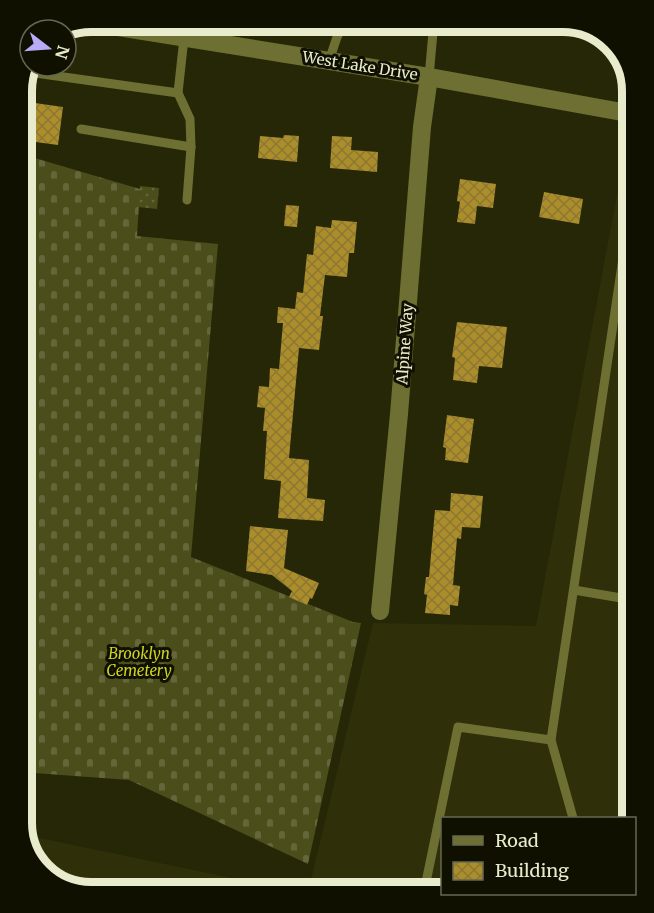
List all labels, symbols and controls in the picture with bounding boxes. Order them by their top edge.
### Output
north arrow [18,18,78,78]
text: N [51,43,74,62]
street label: West Lake Drive [300,47,419,84]
street label: Alpine Way [392,302,417,386]
park label: Brooklyn Cemetery [106,644,172,680]
legend [441,817,636,895]
text: Road [495,829,539,852]
text: Building [495,859,569,882]

